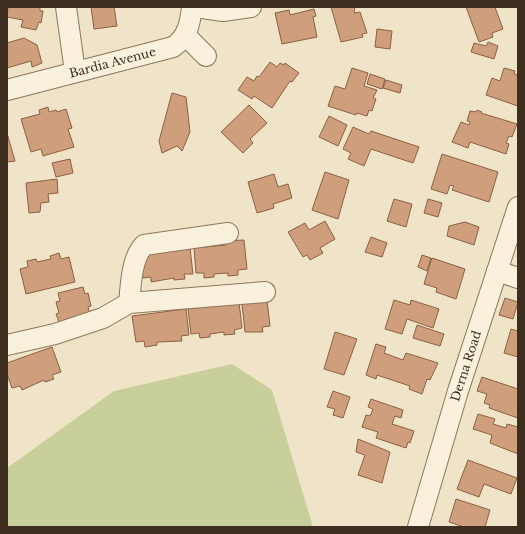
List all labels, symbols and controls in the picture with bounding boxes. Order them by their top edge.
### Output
street label: Bardia Avenue [67,44,157,81]
street label: Derna Road [447,329,484,403]

